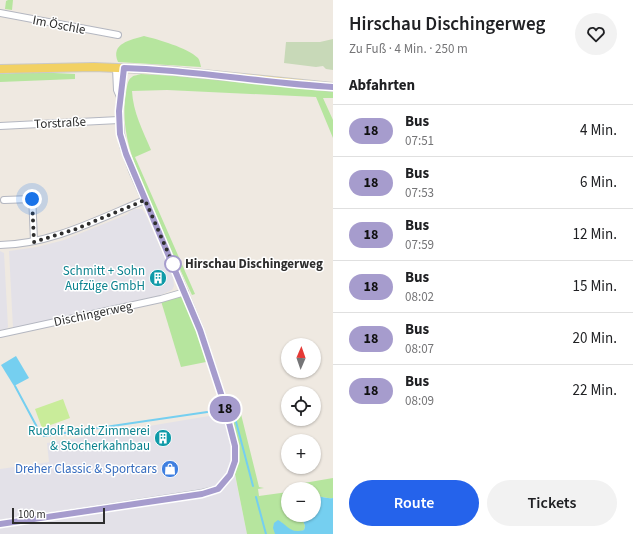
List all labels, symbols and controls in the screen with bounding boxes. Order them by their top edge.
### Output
street label: Im Öschle [31,11,87,39]
text: Hirschau Dischingerweg [349,11,545,38]
button: heart [575,13,617,55]
text: Zu Fuß · 4 Min. · 250 m [349,40,468,58]
text: Abfahrten [349,75,415,96]
text: Bus [405,111,429,132]
street label: Torstraße [34,113,86,133]
text: 4 Min. [580,120,617,141]
text: 18 [364,121,378,141]
text: 07:51 [405,132,434,150]
text: Bus [405,163,429,184]
text: 6 Min. [580,172,617,193]
text: 18 [364,173,378,193]
text: 07:53 [405,184,434,202]
your location [22,189,42,209]
text: Bus [405,215,429,236]
text: 12 Min. [573,224,617,245]
text: 18 [364,225,378,245]
text: 07:59 [405,236,434,254]
marker: Hirschau Dischingerweg [164,255,182,273]
place label: Hirschau Dischingerweg [185,255,323,273]
place label: Schmitt + Sohn Aufzüge GmbH [63,262,145,295]
text: Bus [405,267,429,288]
building icon: Schmitt + Sohn Aufzüge GmbH [148,268,168,288]
text: 15 Min. [573,276,617,297]
text: 18 [364,277,378,297]
text: 08:02 [405,288,434,306]
street label: Dischingerweg [52,297,134,331]
text: Bus [405,319,429,340]
text: 20 Min. [573,328,617,349]
text: 18 [364,329,378,349]
north arrow [281,338,321,378]
map controls [281,338,321,522]
text: 08:07 [405,340,434,358]
text: Bus [405,371,429,392]
text: 22 Min. [573,380,617,401]
text: 18 [364,381,378,401]
button: locate [281,386,321,426]
text: 08:09 [405,392,434,410]
line badge: 18 [207,396,243,422]
text: 18 [218,399,232,419]
place label: Rudolf Raidt Zimmerei & Stocherkahnbau [28,422,150,455]
building icon: Rudolf Raidt Zimmerei & Stocherkahnbau [153,428,173,448]
button: + [281,434,321,474]
shop icon: Dreher Classic & Sportcars [160,459,180,479]
place label: Dreher Classic & Sportcars [15,460,158,478]
button: Route [349,480,479,526]
button: Tickets [487,480,617,526]
button: − [281,482,321,522]
scale bar [12,506,105,525]
text: 100 m [18,507,46,522]

